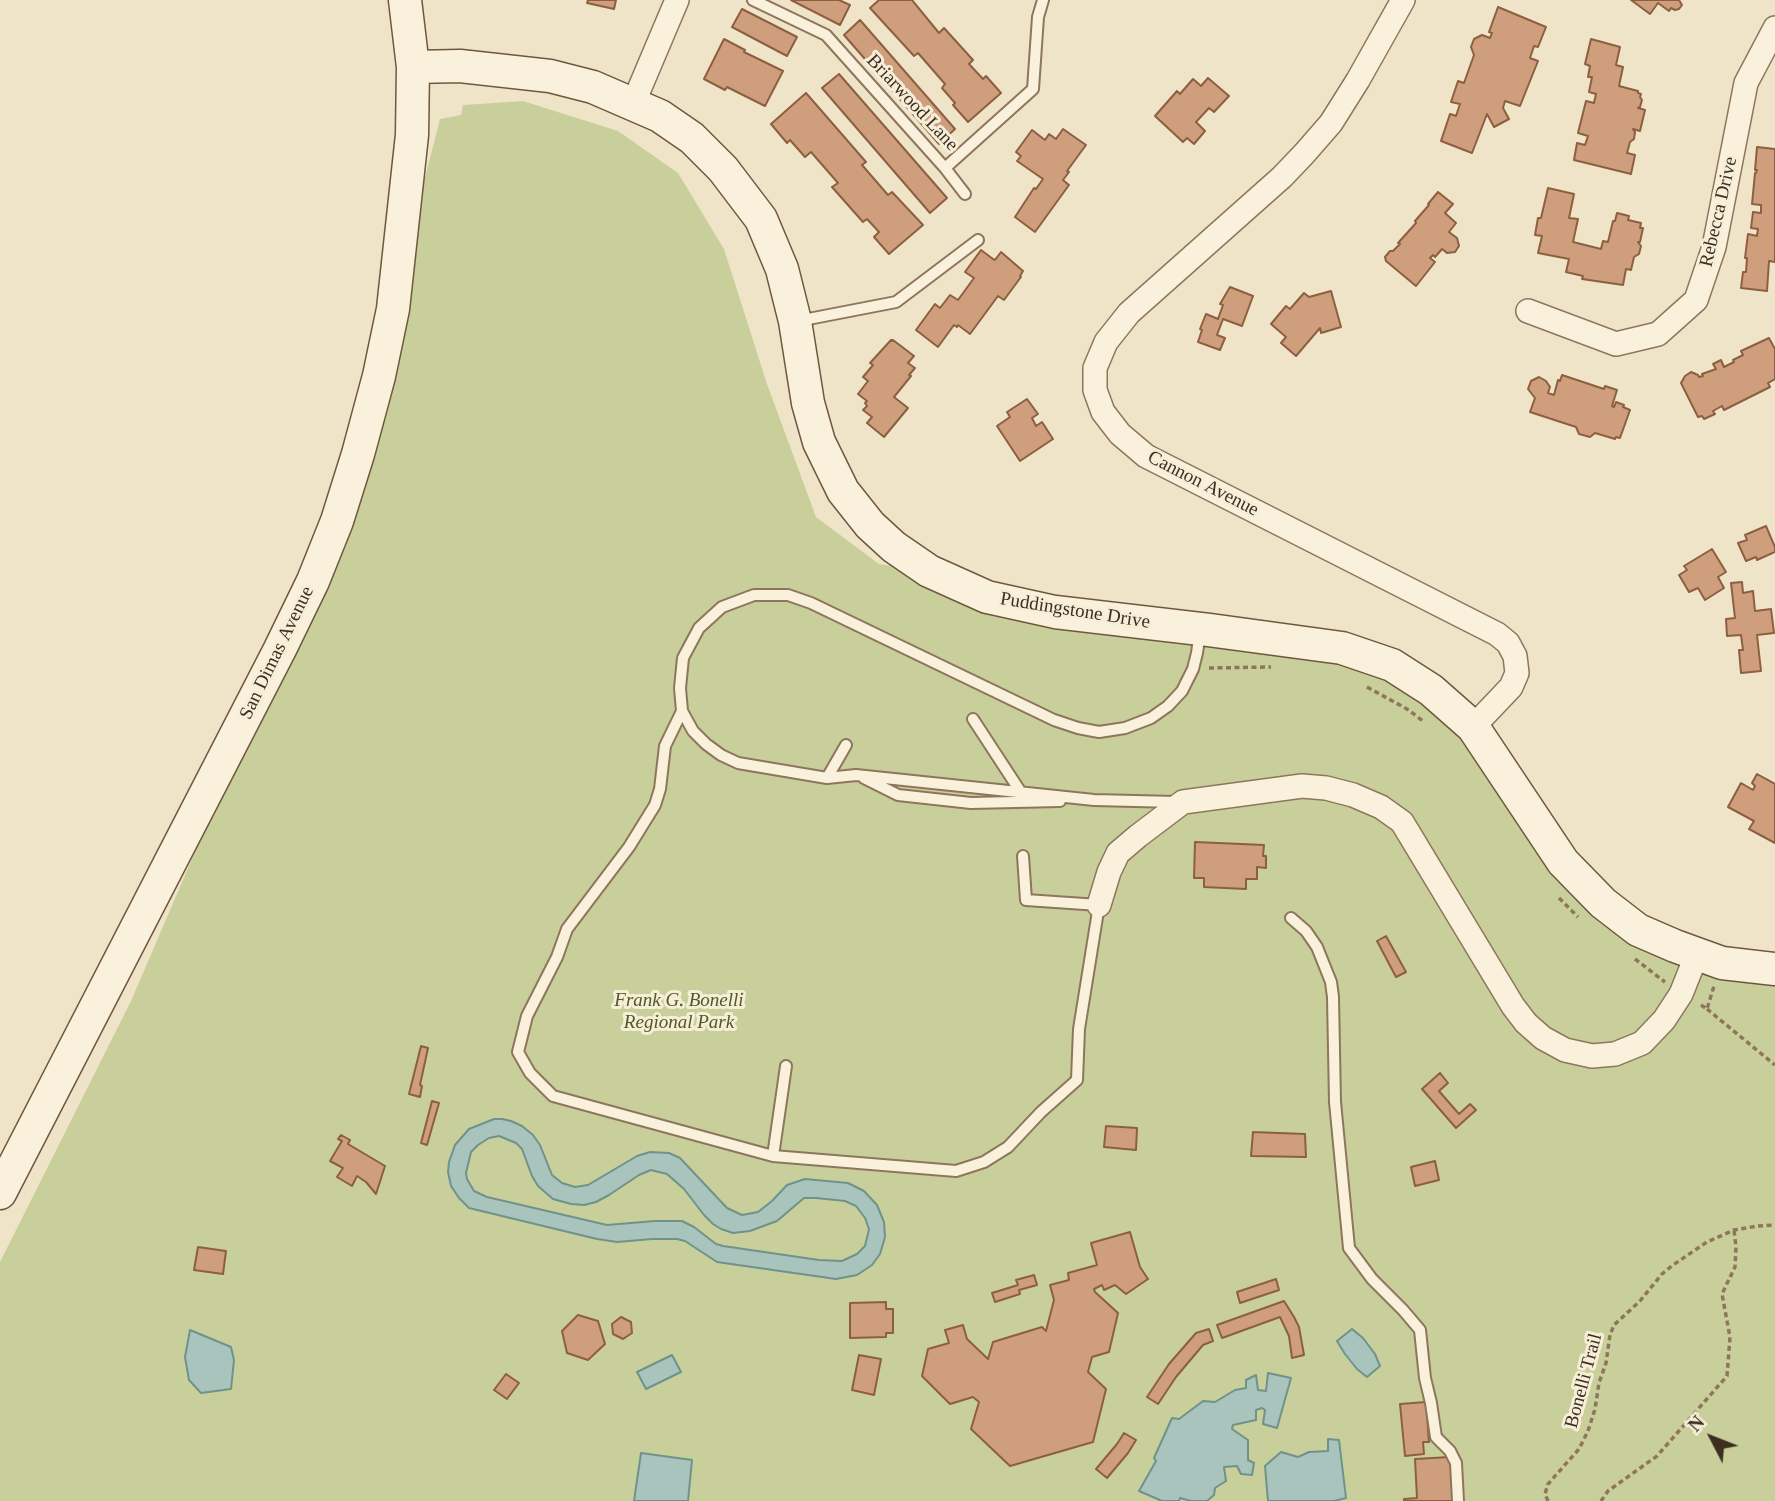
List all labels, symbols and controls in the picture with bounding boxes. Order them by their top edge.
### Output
street label: Briarwood Lane [861,50,963,156]
street label: Rebecca Drive [1695,155,1743,269]
street label: Cannon Avenue [1144,446,1262,522]
street label: San Dimas Avenue [235,583,319,723]
street label: Puddingstone Drive [998,588,1152,634]
park label: Frank G. Bonelli Regional Park [614,990,744,1034]
street label: Bonelli Trail [1560,1331,1608,1431]
north arrow [1677,1403,1747,1473]
text: N [1684,1411,1708,1436]

